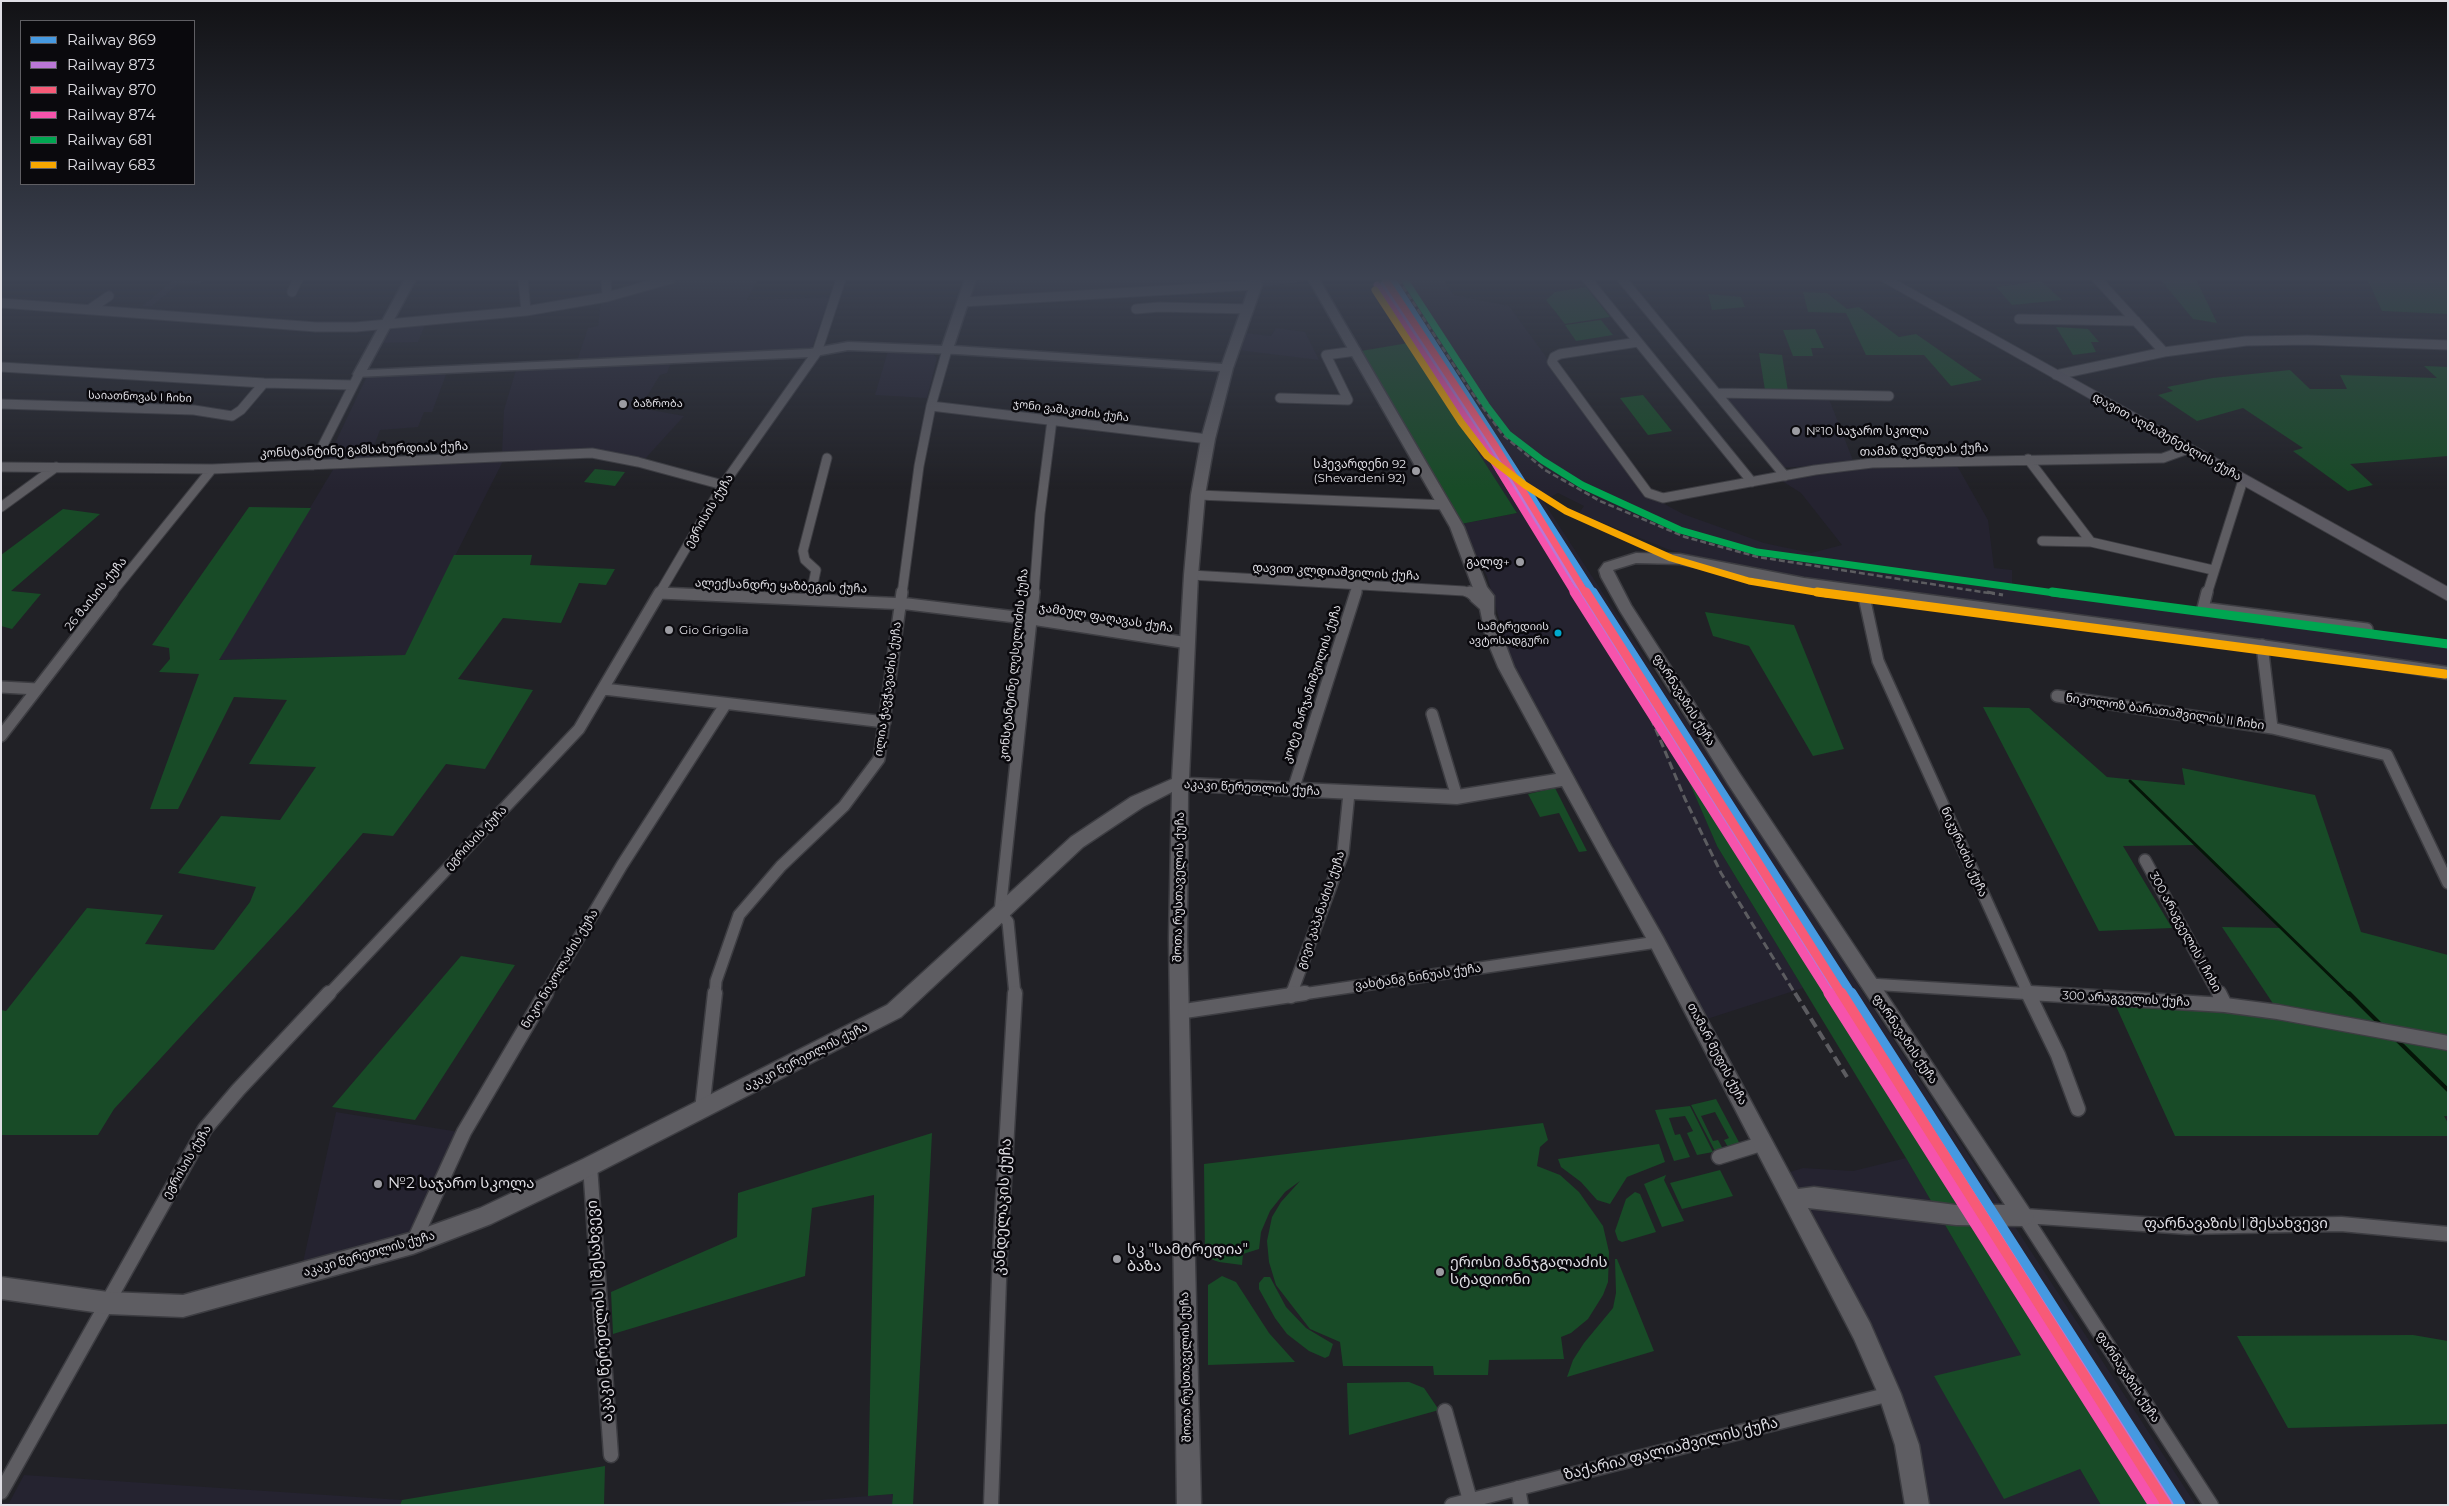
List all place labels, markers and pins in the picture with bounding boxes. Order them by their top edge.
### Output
place label: ბაზრობა [633,397,683,411]
marker: ბაზრობა [617,398,629,410]
place label: №10 საჯარო სკოლა [1806,424,1929,438]
marker: №10 საჯარო სკოლა [1790,425,1802,437]
place label: სჰევარდენი 92 (Shevardeni 92) [1313,457,1406,485]
marker: სჰევარდენი 92 (Shevardeni 92) [1410,465,1422,477]
place label: გალფ+ [1466,555,1510,569]
marker: გალფ+ [1514,556,1526,568]
place label: სამტრედიის ავტოსადგური [1469,620,1549,646]
place label: Gio Grigolia [679,623,749,637]
marker: Gio Grigolia [663,624,675,636]
marker: სამტრედიის ავტოსადგური [1553,628,1563,638]
place label: №2 საჯარო სკოლა [388,1175,535,1193]
marker: №2 საჯარო სკოლა [372,1178,384,1190]
place label: სკ "სამტრედია" ბაზა [1127,1241,1248,1276]
marker: სკ "სამტრედია" ბაზა [1111,1253,1123,1265]
place label: ეროსი მანჯგალაძის სტადიონი [1450,1254,1608,1289]
marker: ეროსი მანჯგალაძის სტადიონი [1434,1266,1446,1278]

